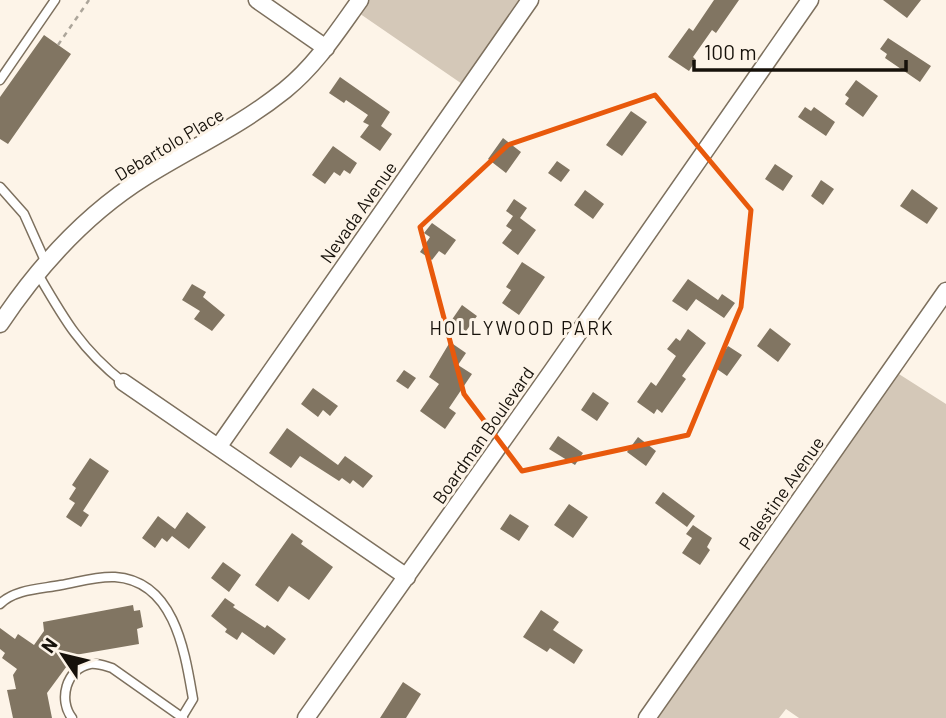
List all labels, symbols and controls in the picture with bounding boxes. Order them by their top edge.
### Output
scale bar [694,28,906,72]
text: 100 m [704,39,757,64]
street label: Debartolo Place [111,103,227,185]
street label: Nevada Avenue [315,157,401,267]
district label: HOLLYWOOD PARK [429,316,615,339]
street label: Boardman Boulevard [428,362,538,508]
street label: Palestine Avenue [734,432,828,554]
north arrow [28,620,98,690]
text: N [36,633,62,657]

